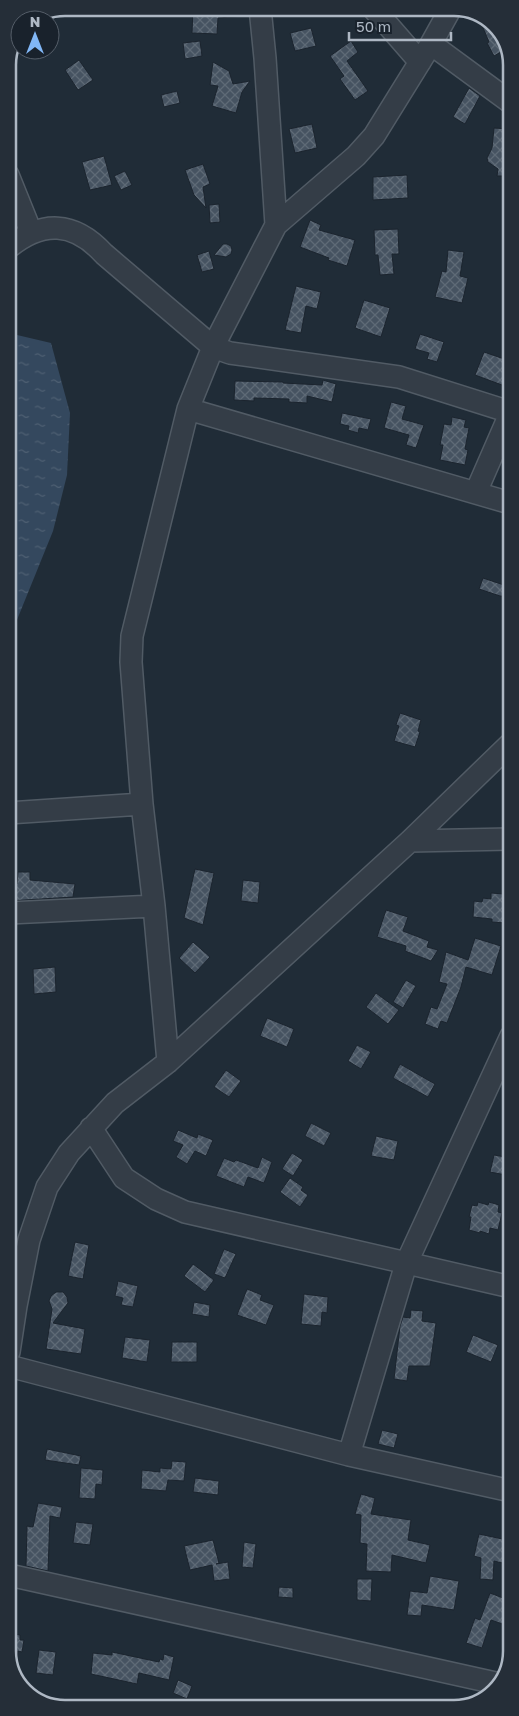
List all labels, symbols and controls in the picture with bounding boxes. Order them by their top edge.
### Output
north arrow [10,10,60,60]
scale bar [349,10,452,42]
text: N [30,13,40,30]
text: 50 m [356,17,391,35]

